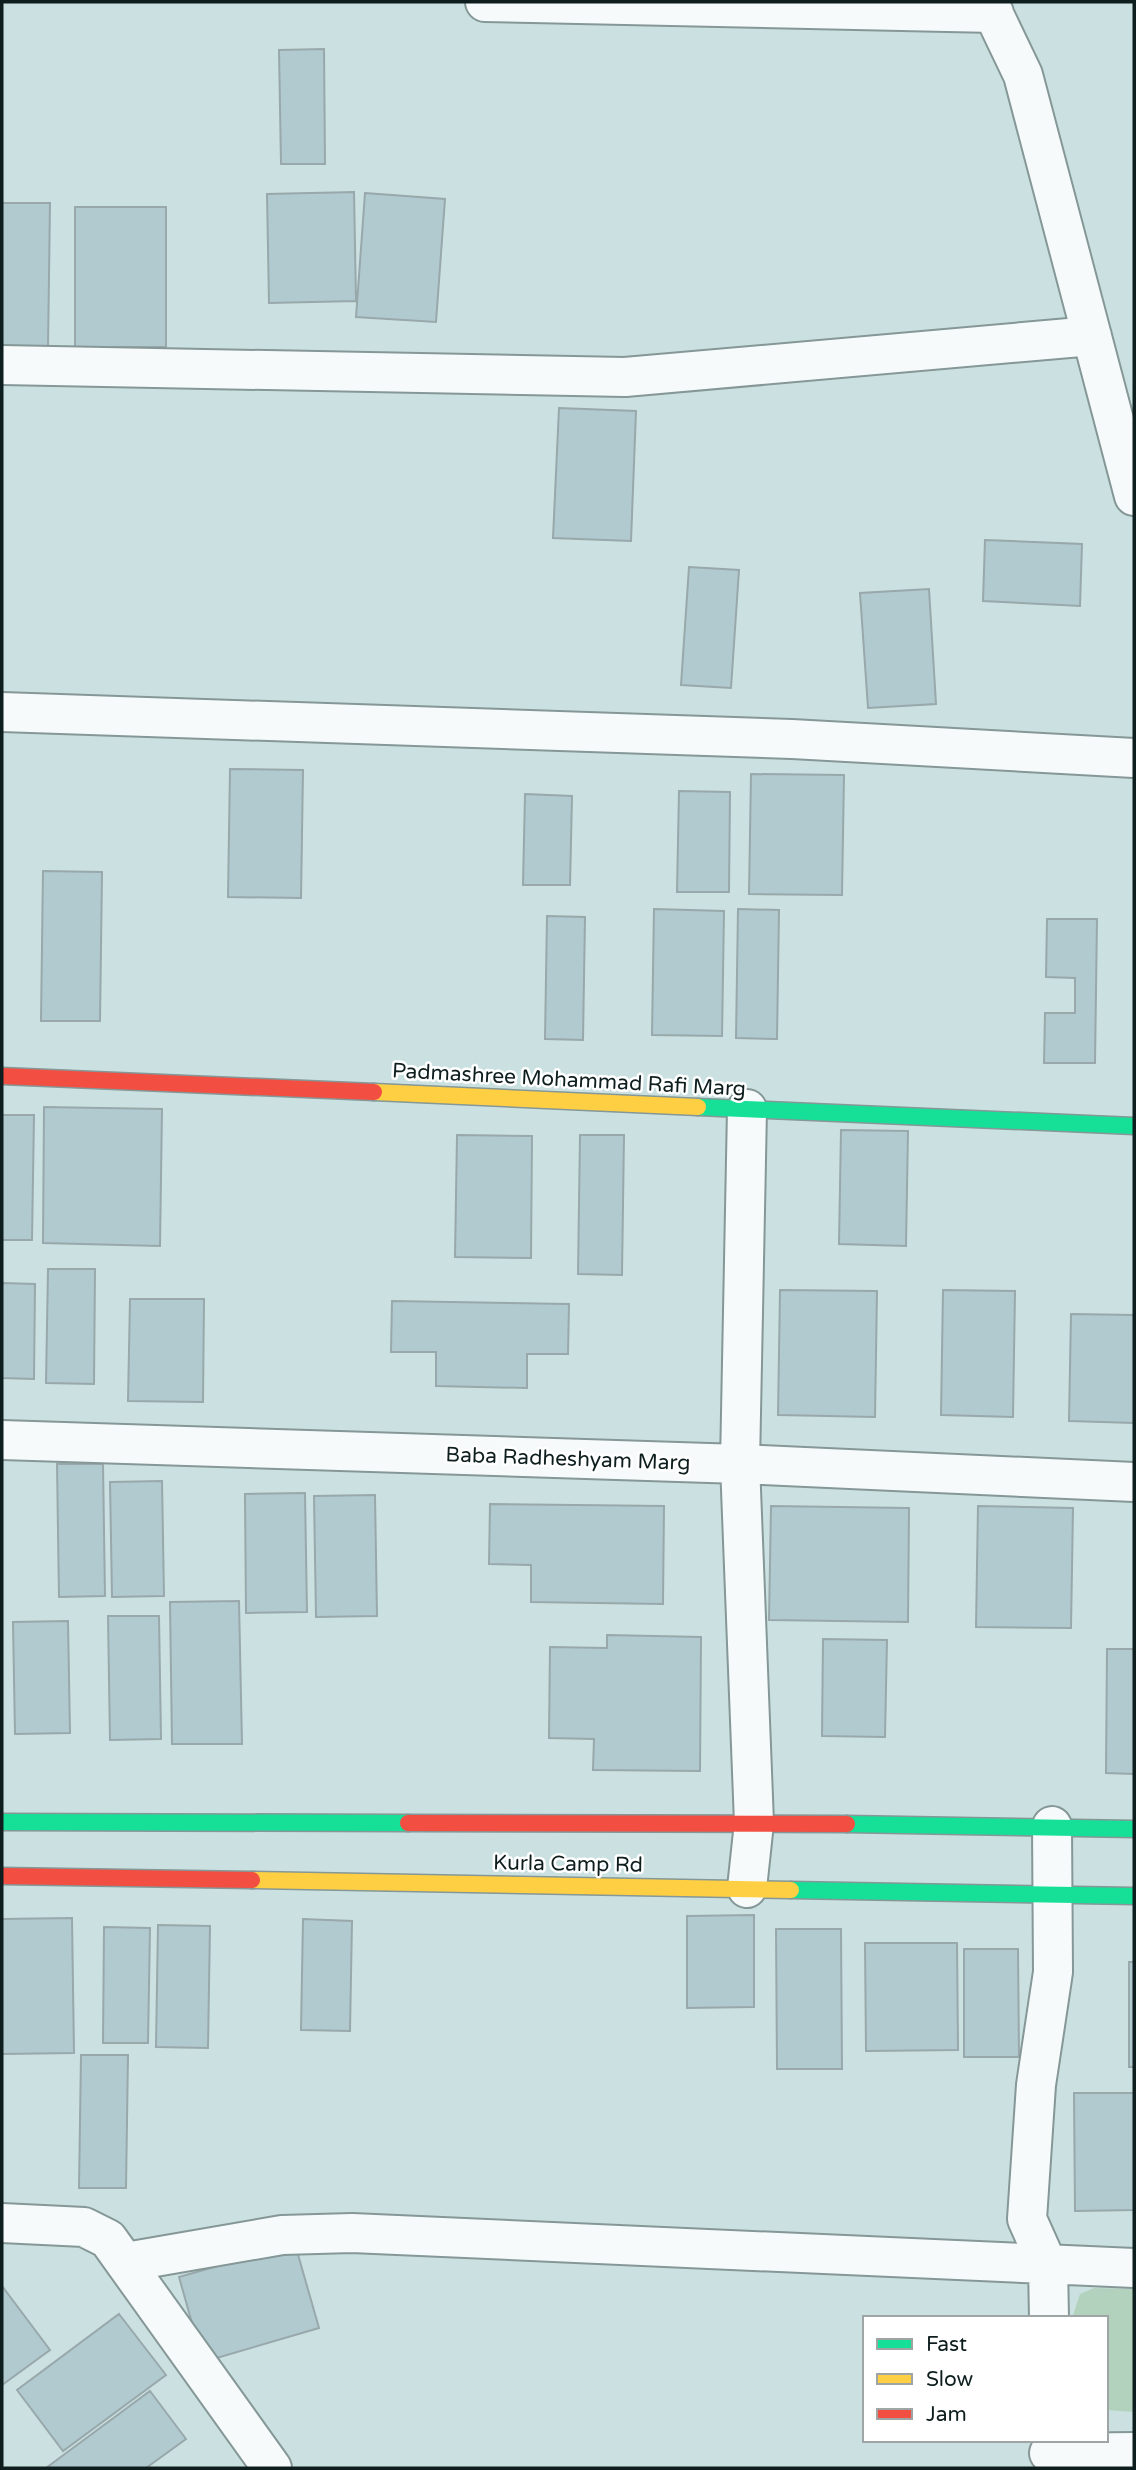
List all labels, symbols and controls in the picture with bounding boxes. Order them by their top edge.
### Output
street label: Padmashree Mohammad Rafi Marg [391,1058,747,1102]
street label: Baba Radheshyam Marg [445,1442,691,1476]
street label: Kurla Camp Rd [493,1850,643,1878]
legend [863,2316,1108,2442]
text: Fast [926,2332,967,2357]
text: Slow [926,2367,974,2392]
text: Jam [926,2402,967,2427]

